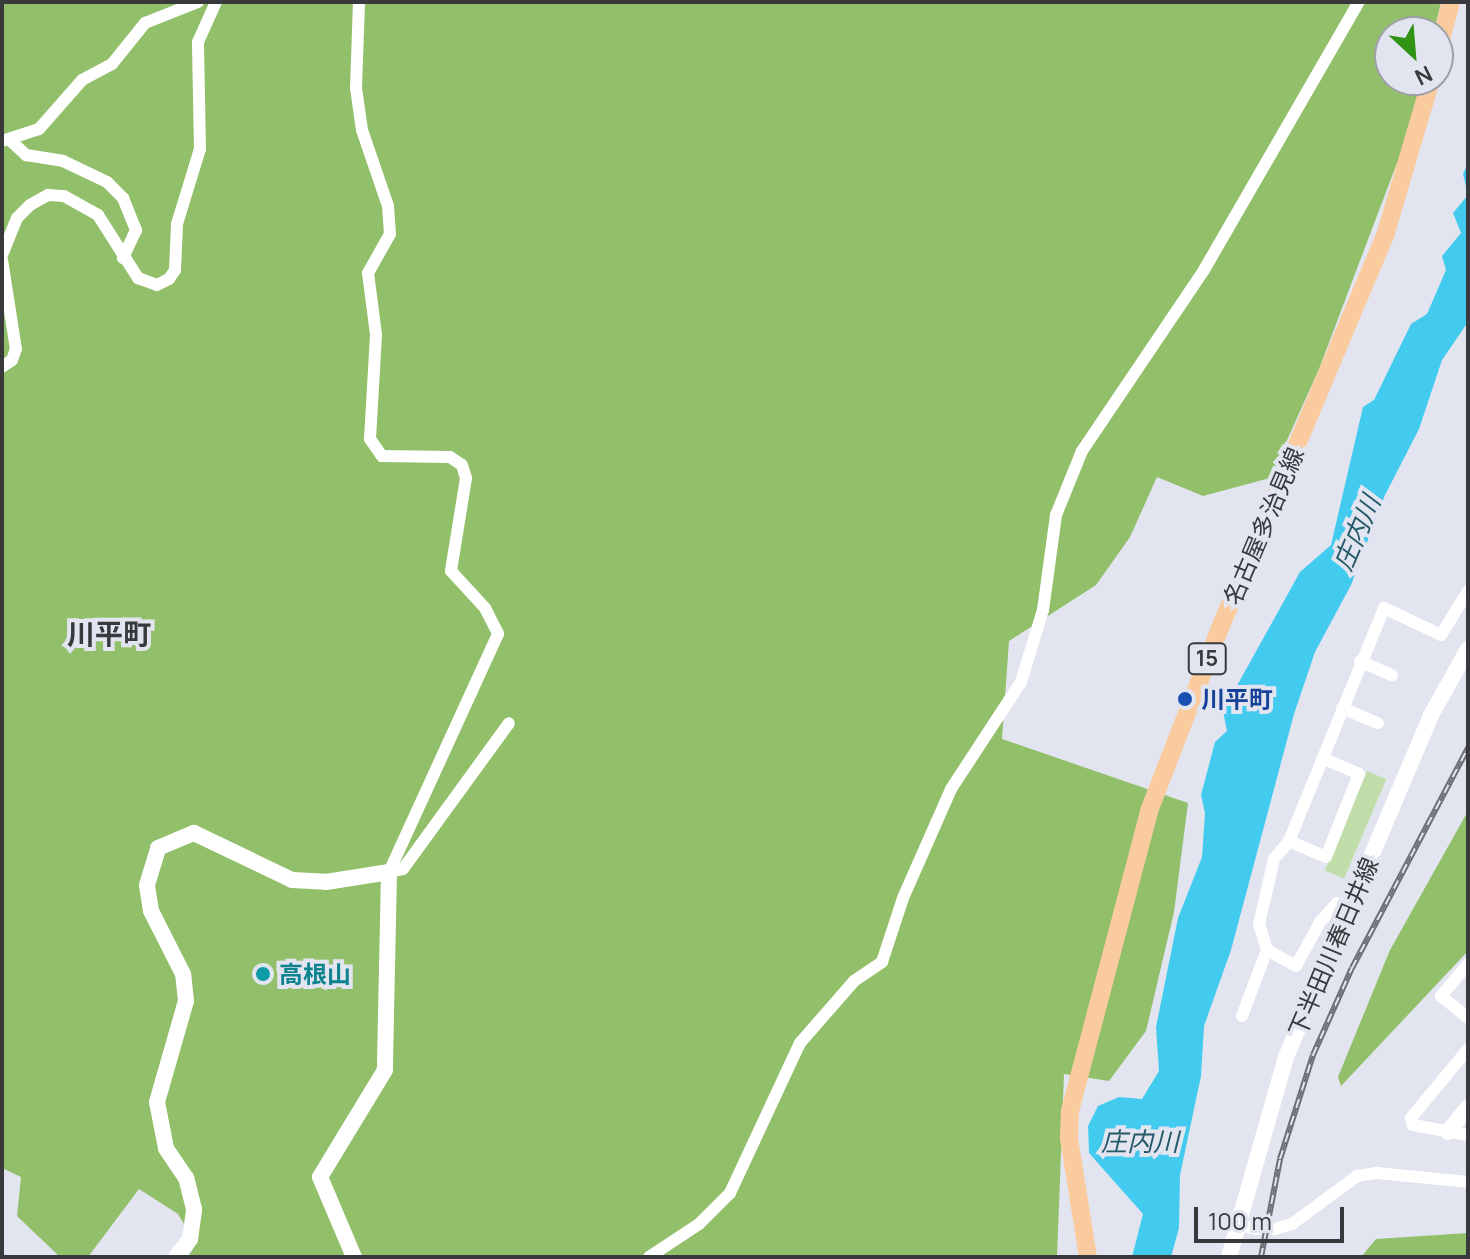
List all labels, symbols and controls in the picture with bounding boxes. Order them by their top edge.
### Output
north arrow [1374,16,1454,96]
text: N [1410,59,1437,93]
street label: 名古屋多治見線 [1217,443,1309,609]
water label: 庄内川 [1327,491,1387,575]
district label: 川平町 [67,616,151,650]
road number: 15 [1187,641,1227,677]
place label: 川平町 [1201,685,1273,713]
marker: 川平町 [1176,690,1194,708]
street label: 下半田川春日井線 [1282,853,1384,1041]
place label: 高根山 [279,960,351,988]
marker: 高根山 [254,965,272,983]
water label: 庄内川 [1101,1126,1179,1158]
scale bar [1198,1191,1348,1241]
text: 100 m [1208,1204,1272,1237]

